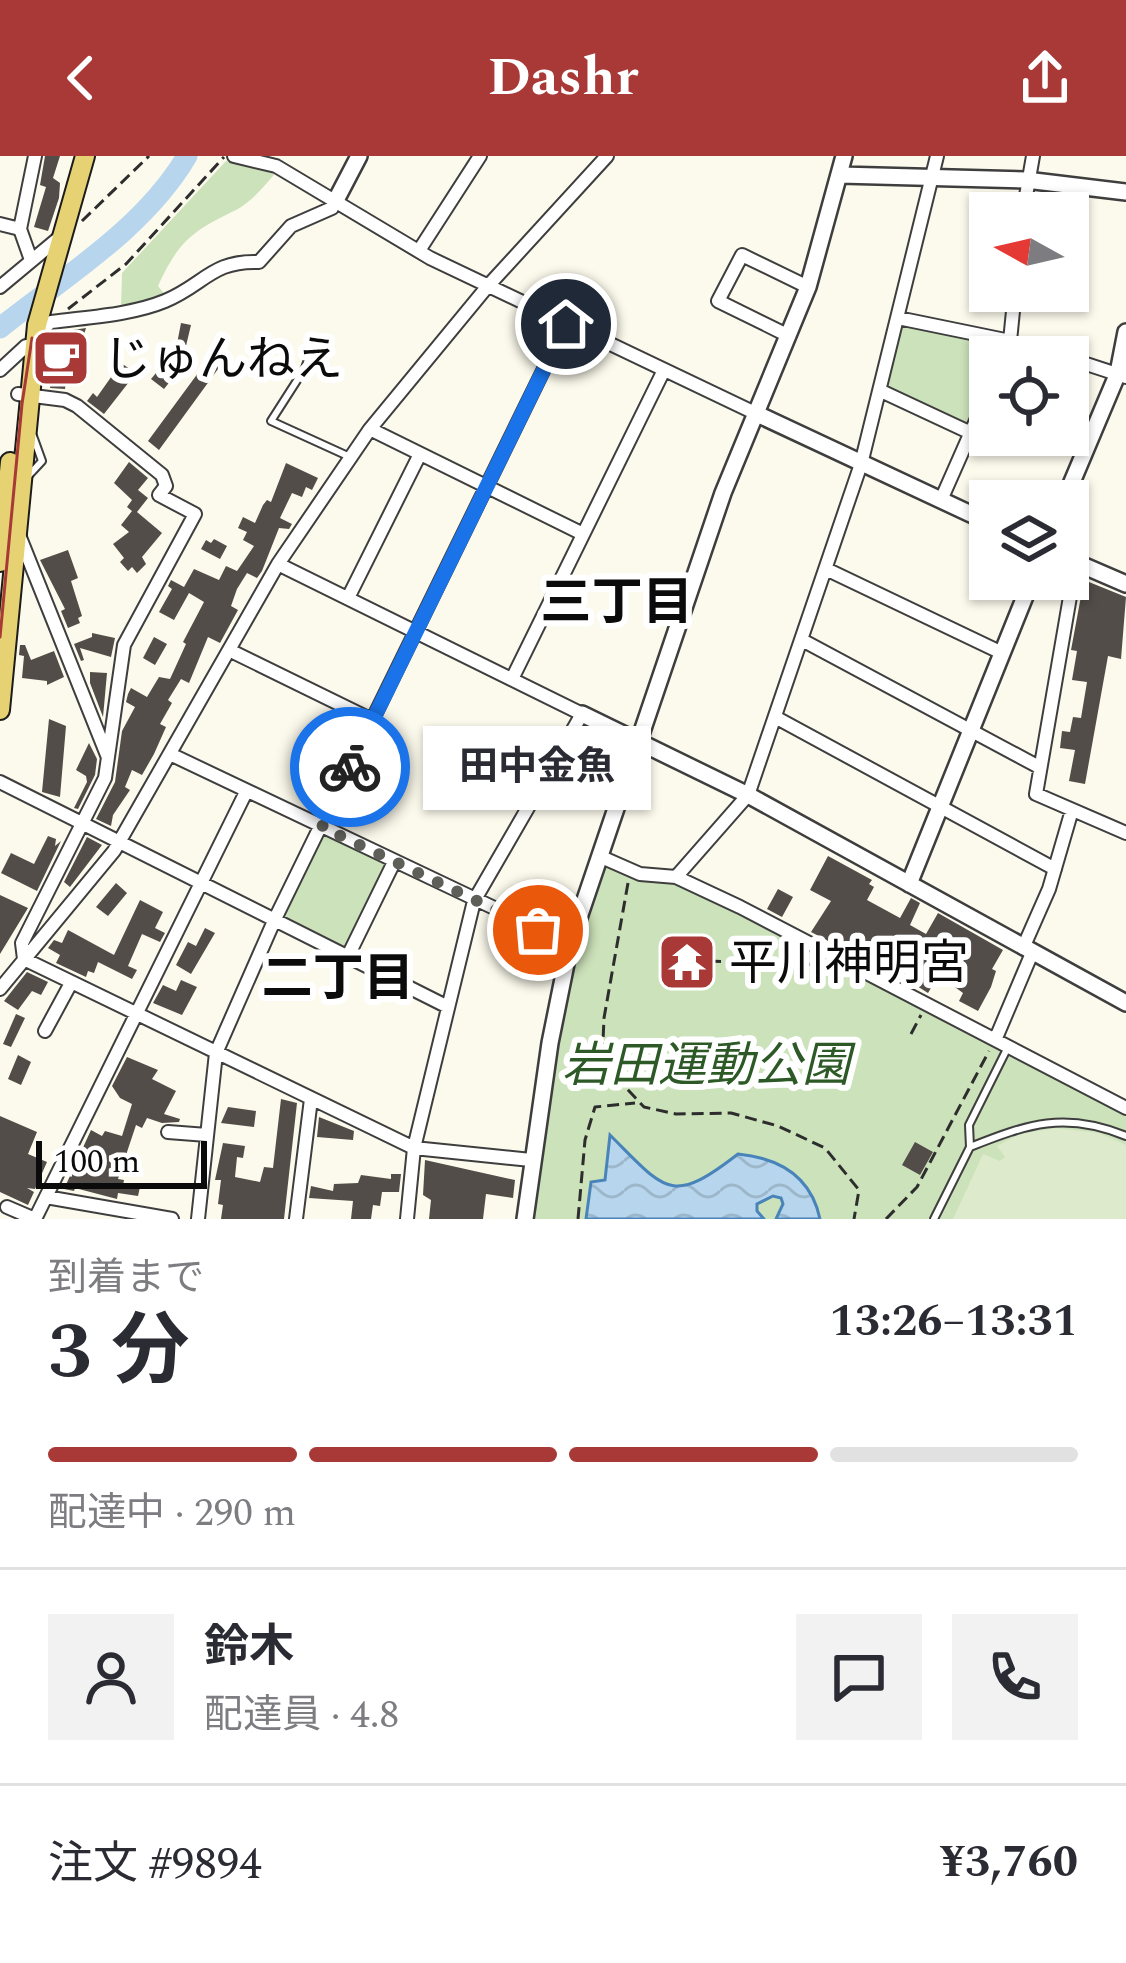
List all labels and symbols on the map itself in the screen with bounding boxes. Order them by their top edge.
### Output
north arrow [969,192,1089,312]
pin [515,273,617,375]
place label: じゅんねえ [103,324,343,397]
cafe icon: じゅんねえ [30,327,92,389]
district label: 三丁目 [540,565,694,643]
courier [290,707,410,827]
callout: 田中金魚 [424,726,652,810]
pin [487,879,589,981]
place label: 平川神明宮 [729,928,969,1001]
temple icon: 平川神明宮 [656,931,718,993]
district label: 二丁目 [261,941,415,1019]
park label: 岩田運動公園 [562,1030,856,1103]
scale bar [36,1135,207,1188]

